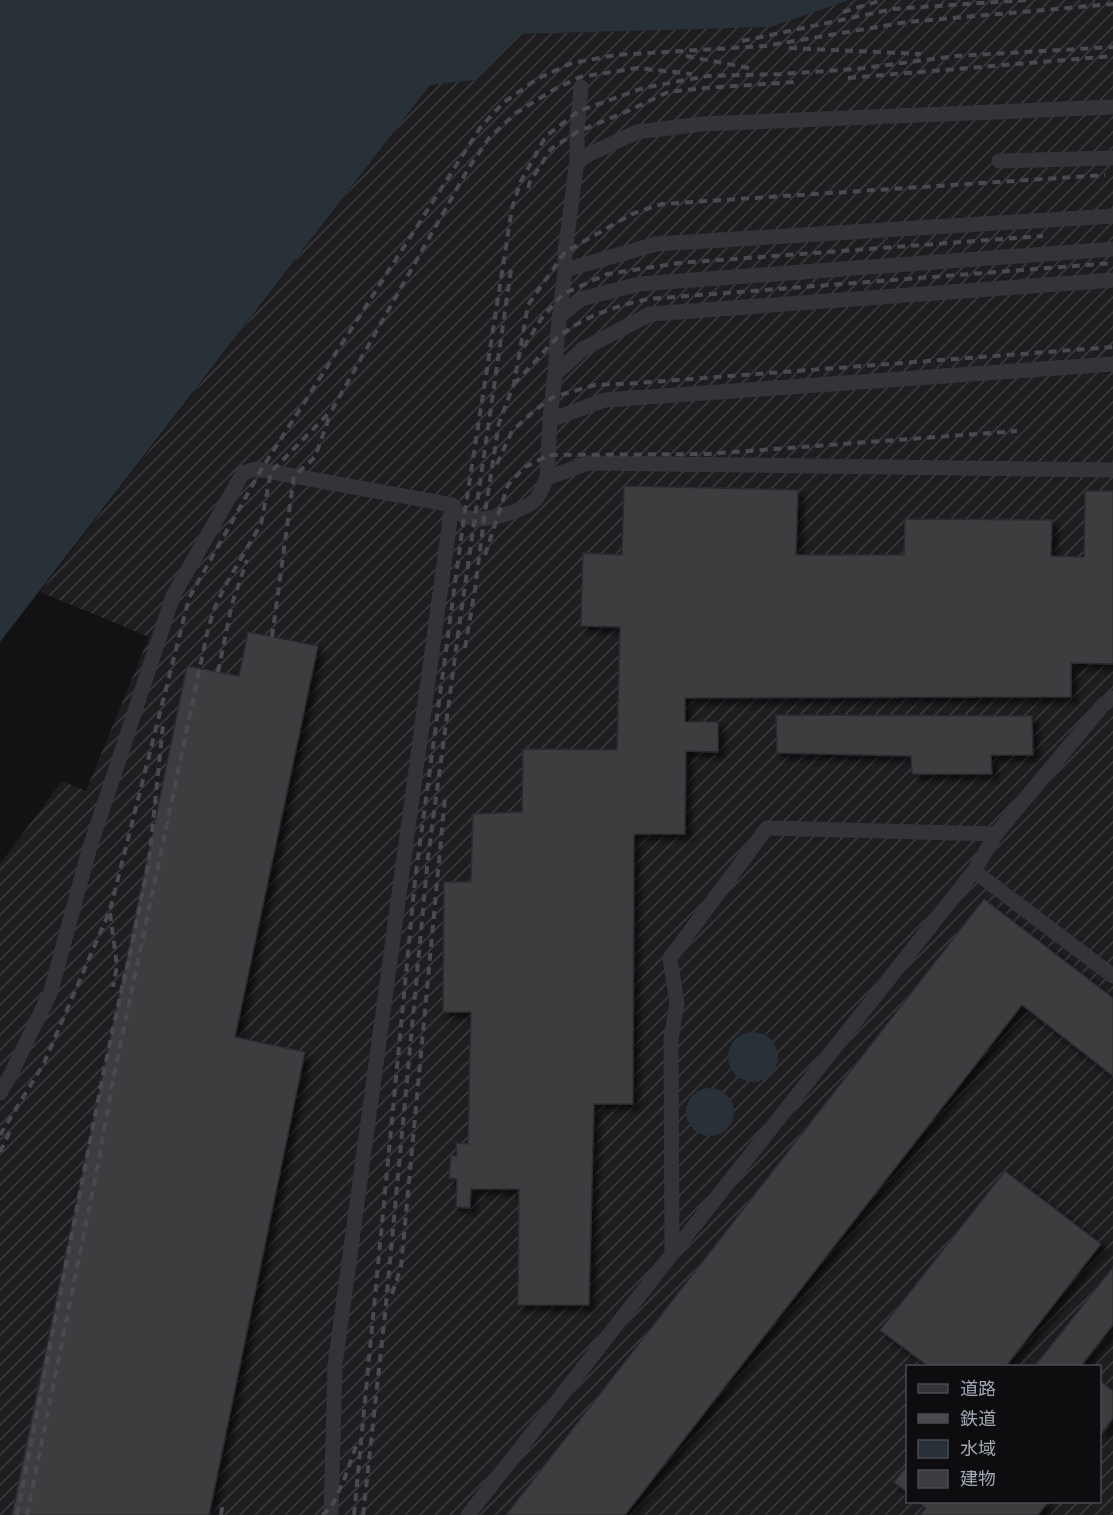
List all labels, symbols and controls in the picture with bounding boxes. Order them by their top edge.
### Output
legend [906,1365,1101,1503]
text: 道路 [960,1375,996,1402]
text: 鉄道 [960,1405,996,1432]
text: 水域 [960,1435,996,1462]
text: 建物 [960,1465,996,1492]

